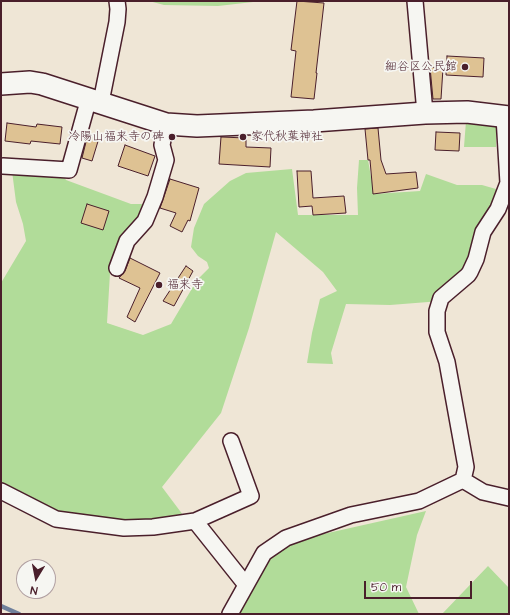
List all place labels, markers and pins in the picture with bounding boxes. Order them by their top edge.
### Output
place label: 細谷区公民館 [385,60,457,74]
marker: 細谷区公民館 [460,62,470,72]
place label: 冷陽山福来寺の碑 [68,130,164,144]
place label: 家代秋葉神社 [251,130,323,144]
marker: 冷陽山福来寺の碑 [167,132,177,142]
marker: 家代秋葉神社 [238,132,248,142]
place label: 福来寺 [167,278,203,292]
marker: 福来寺 [154,280,164,290]

